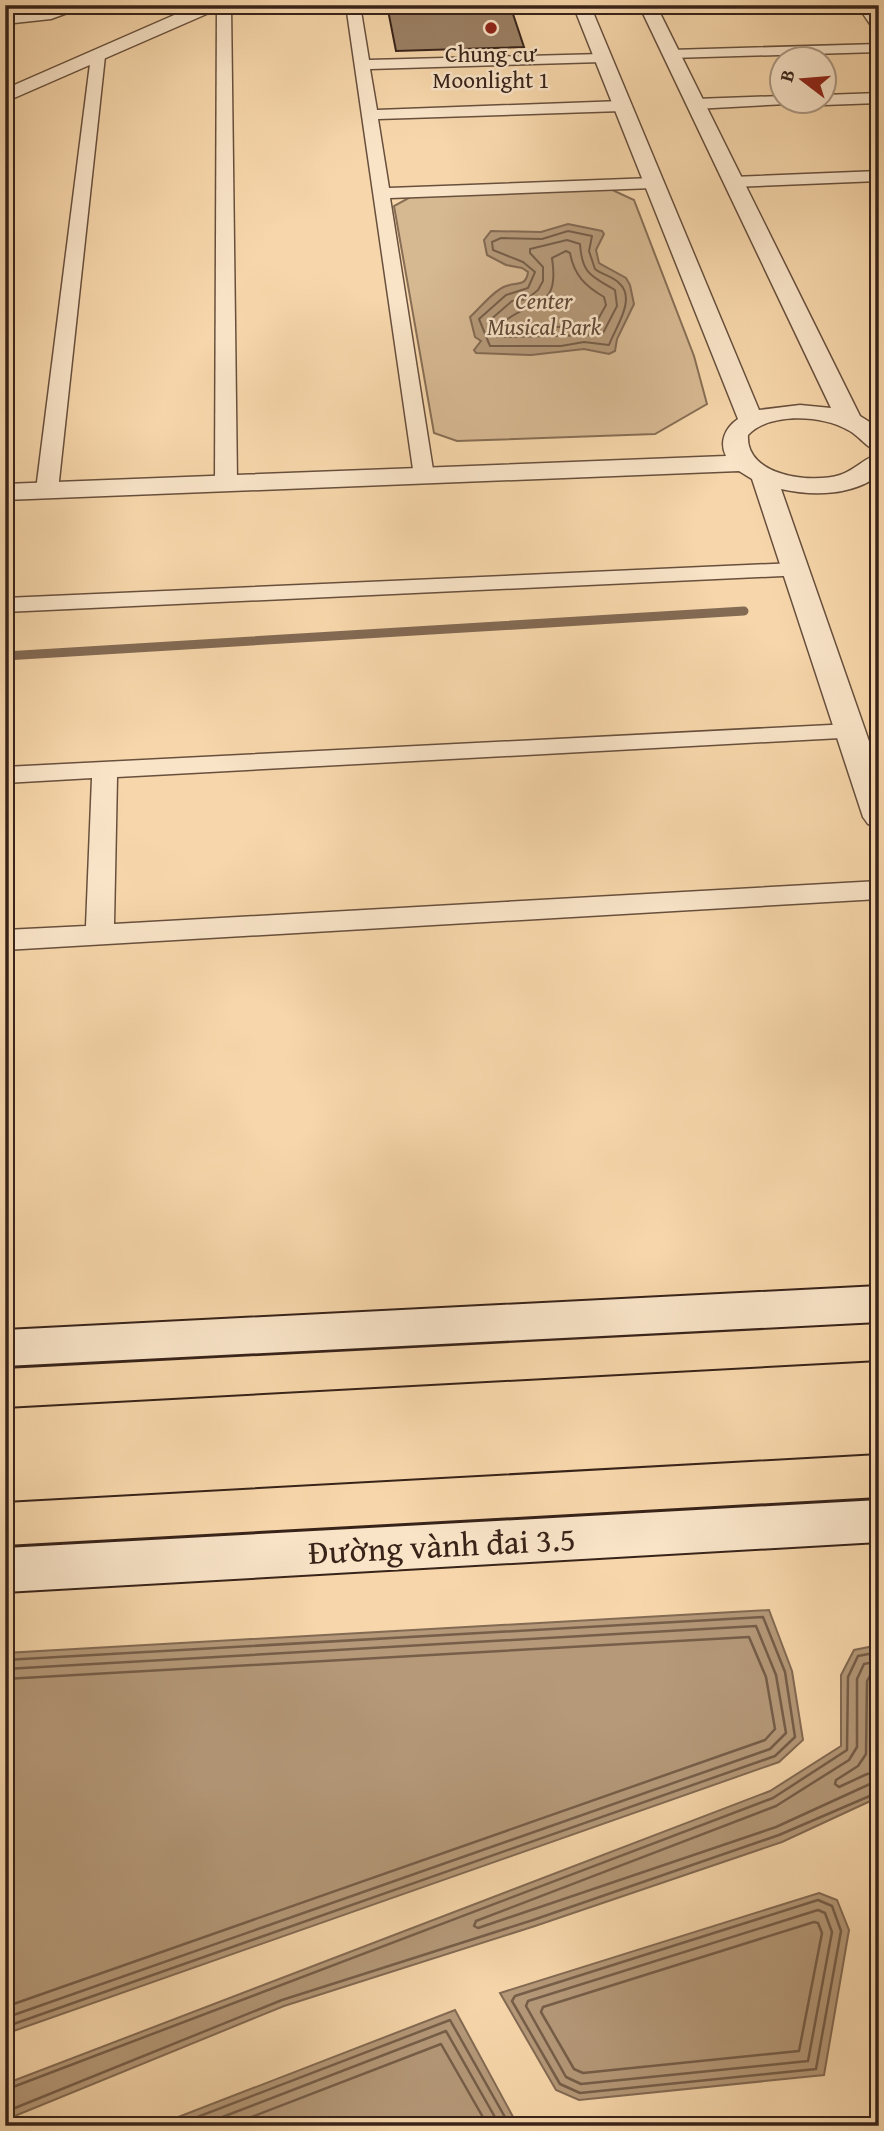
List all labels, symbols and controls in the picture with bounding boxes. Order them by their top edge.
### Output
marker: Chung cư Moonlight 1 [483,20,499,36]
place label: Chung cư Moonlight 1 [433,37,549,96]
north arrow [768,46,838,116]
text: B [772,66,802,85]
park label: Center Musical Park [487,284,602,343]
street label: Đường vành đai 3.5 [307,1514,577,1576]

